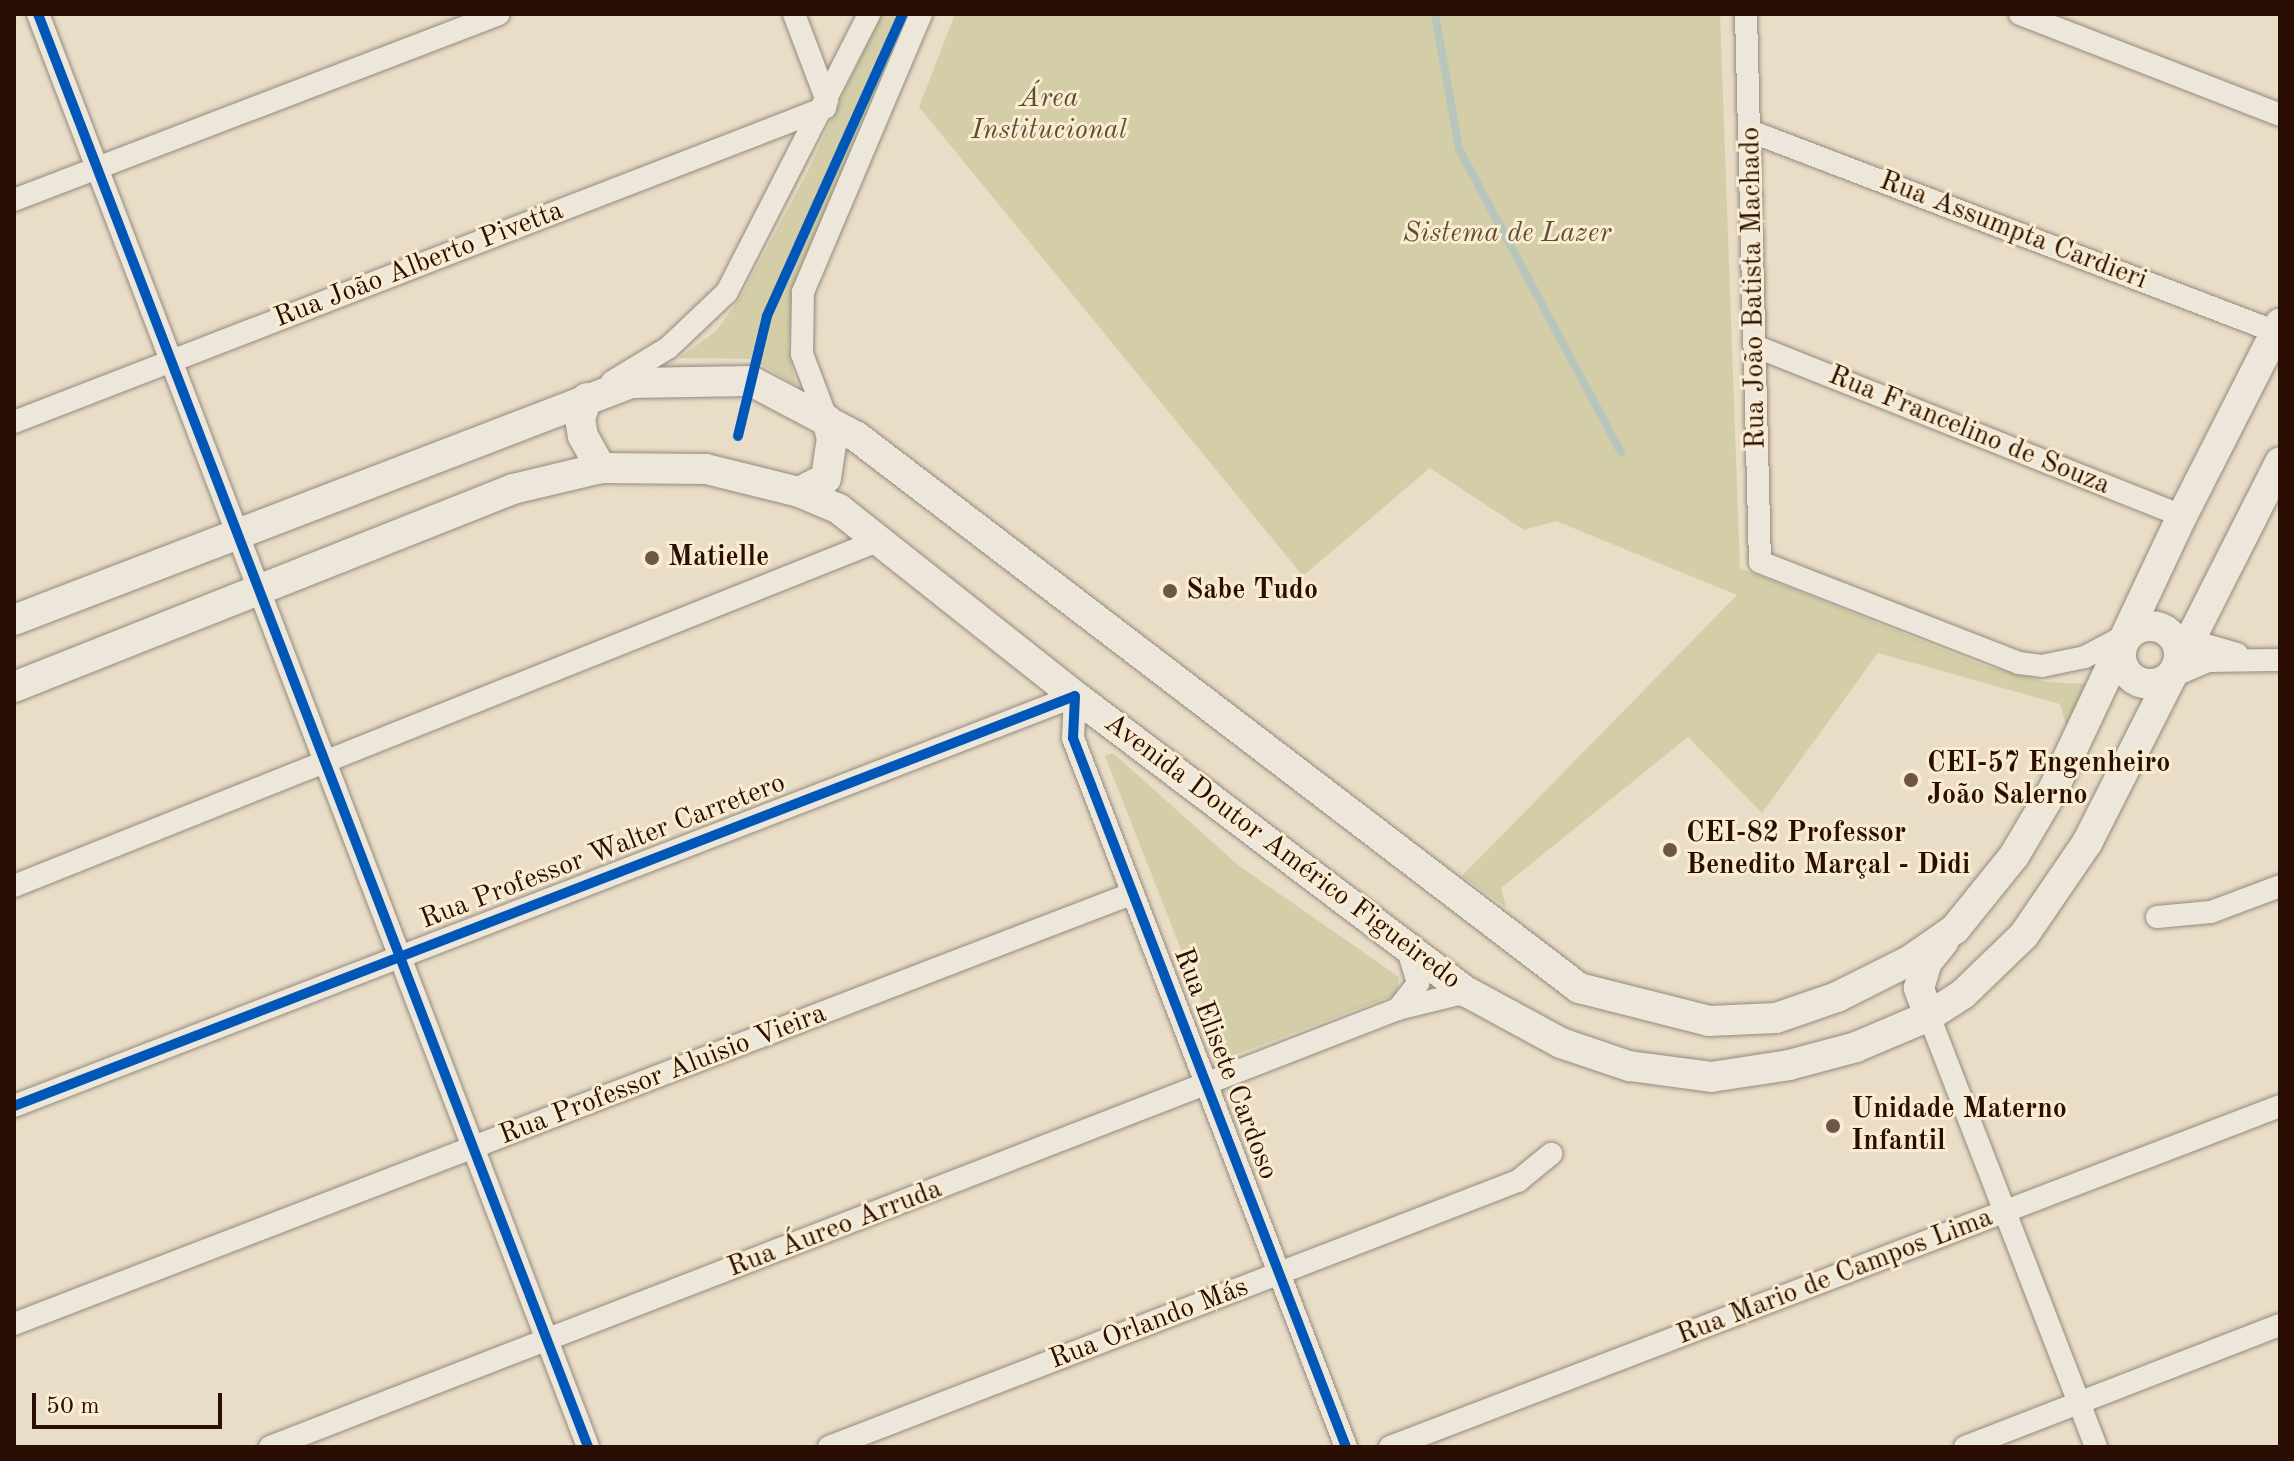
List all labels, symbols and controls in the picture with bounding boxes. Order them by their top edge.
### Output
park label: Área Institucional [971,82,1127,148]
street label: Rua João Batista Machado [1734,127,1774,449]
street label: Rua Assumpta Cardieri [1875,164,2151,298]
street label: Rua João Alberto Pivetta [270,194,568,336]
park label: Sistema de Lazer [1403,217,1611,251]
street label: Rua Francelino de Souza [1823,359,2115,503]
place label: Matielle [668,541,769,575]
marker: Matielle [643,549,661,567]
place label: Sabe Tudo [1186,574,1318,608]
marker: Sabe Tudo [1161,582,1179,600]
street label: Avenida Doutor Américo Figueiredo [1097,707,1467,997]
place label: CEI-57 Engenheiro João Salerno [1927,747,2170,813]
street label: Rua Professor Walter Carretero [416,767,790,937]
marker: CEI-57 Engenheiro João Salerno [1902,771,1920,789]
place label: CEI-82 Professor Benedito Marçal - Didi [1686,817,1970,883]
marker: CEI-82 Professor Benedito Marçal - Didi [1661,841,1679,859]
street label: Rua Elisete Cardoso [1165,943,1285,1185]
street label: Rua Professor Aluisio Vieira [495,997,831,1153]
place label: Unidade Materno Infantil [1851,1093,2067,1159]
marker: Unidade Materno Infantil [1822,1115,1844,1137]
street label: Rua Áureo Arruda [723,1173,947,1285]
street label: Rua Mario de Campos Lima [1672,1201,1998,1353]
street label: Rua Orlando Más [1045,1271,1253,1377]
scale bar [36,1377,226,1427]
text: 50 m [46,1395,100,1419]

